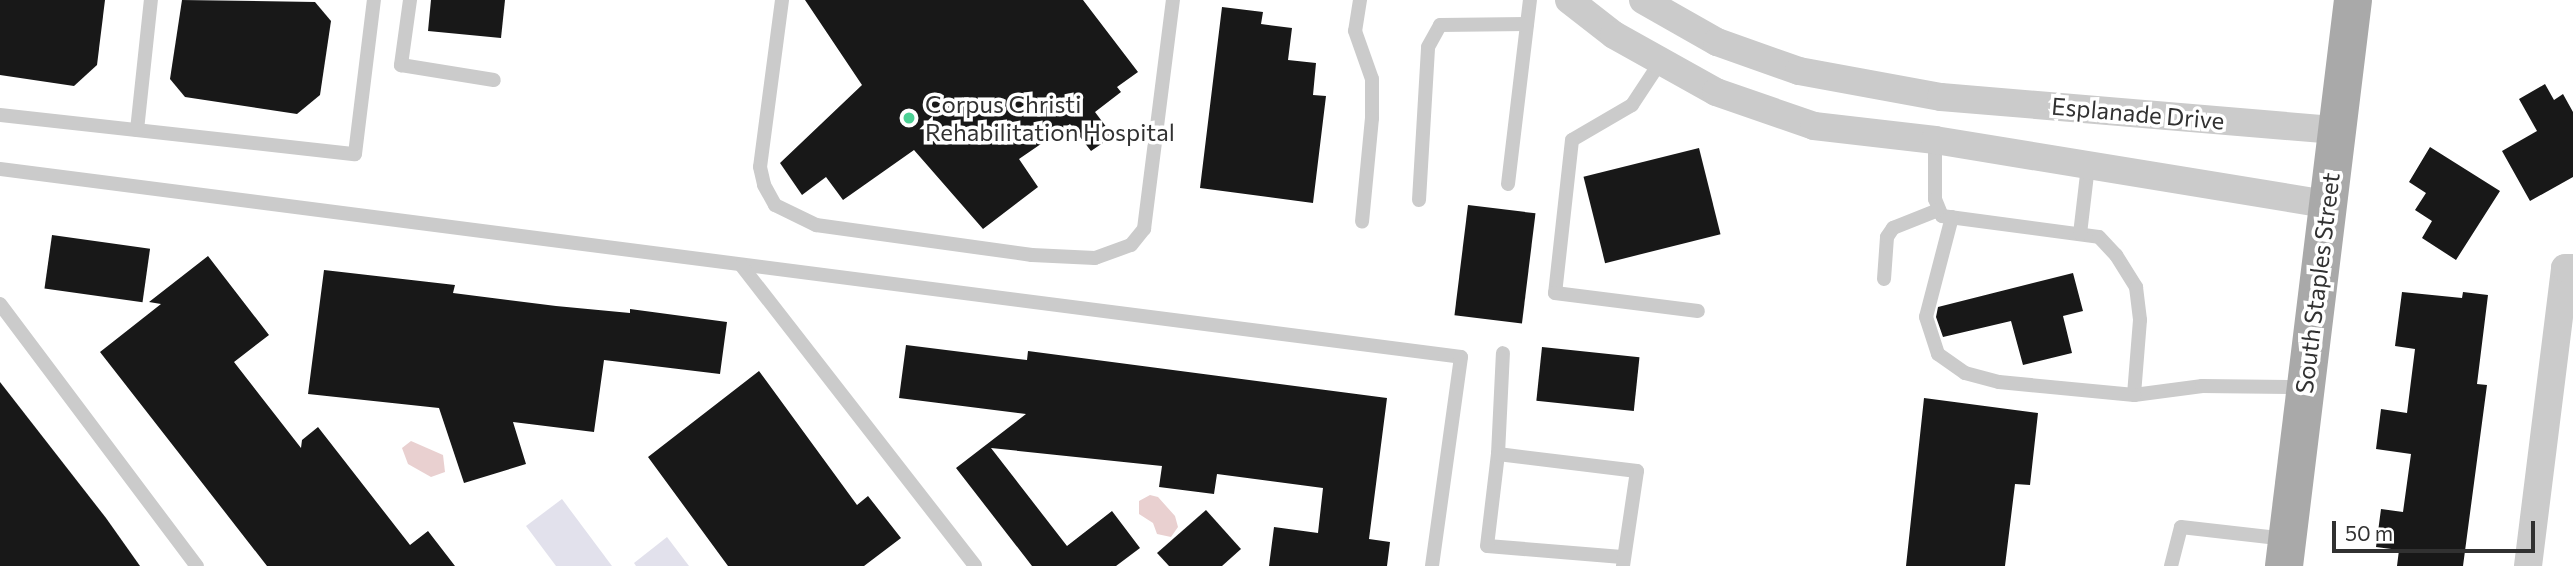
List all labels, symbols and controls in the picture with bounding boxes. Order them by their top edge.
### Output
place label: Corpus Christi Rehabilitation Hospital [925,90,1175,146]
street label: Esplanade Drive [2050,91,2226,135]
marker: Corpus Christi Rehabilitation Hospital [899,108,919,128]
street label: South Staples Street [2289,171,2345,395]
scale bar [2335,506,2538,550]
text: 50 m [2345,520,2393,545]

